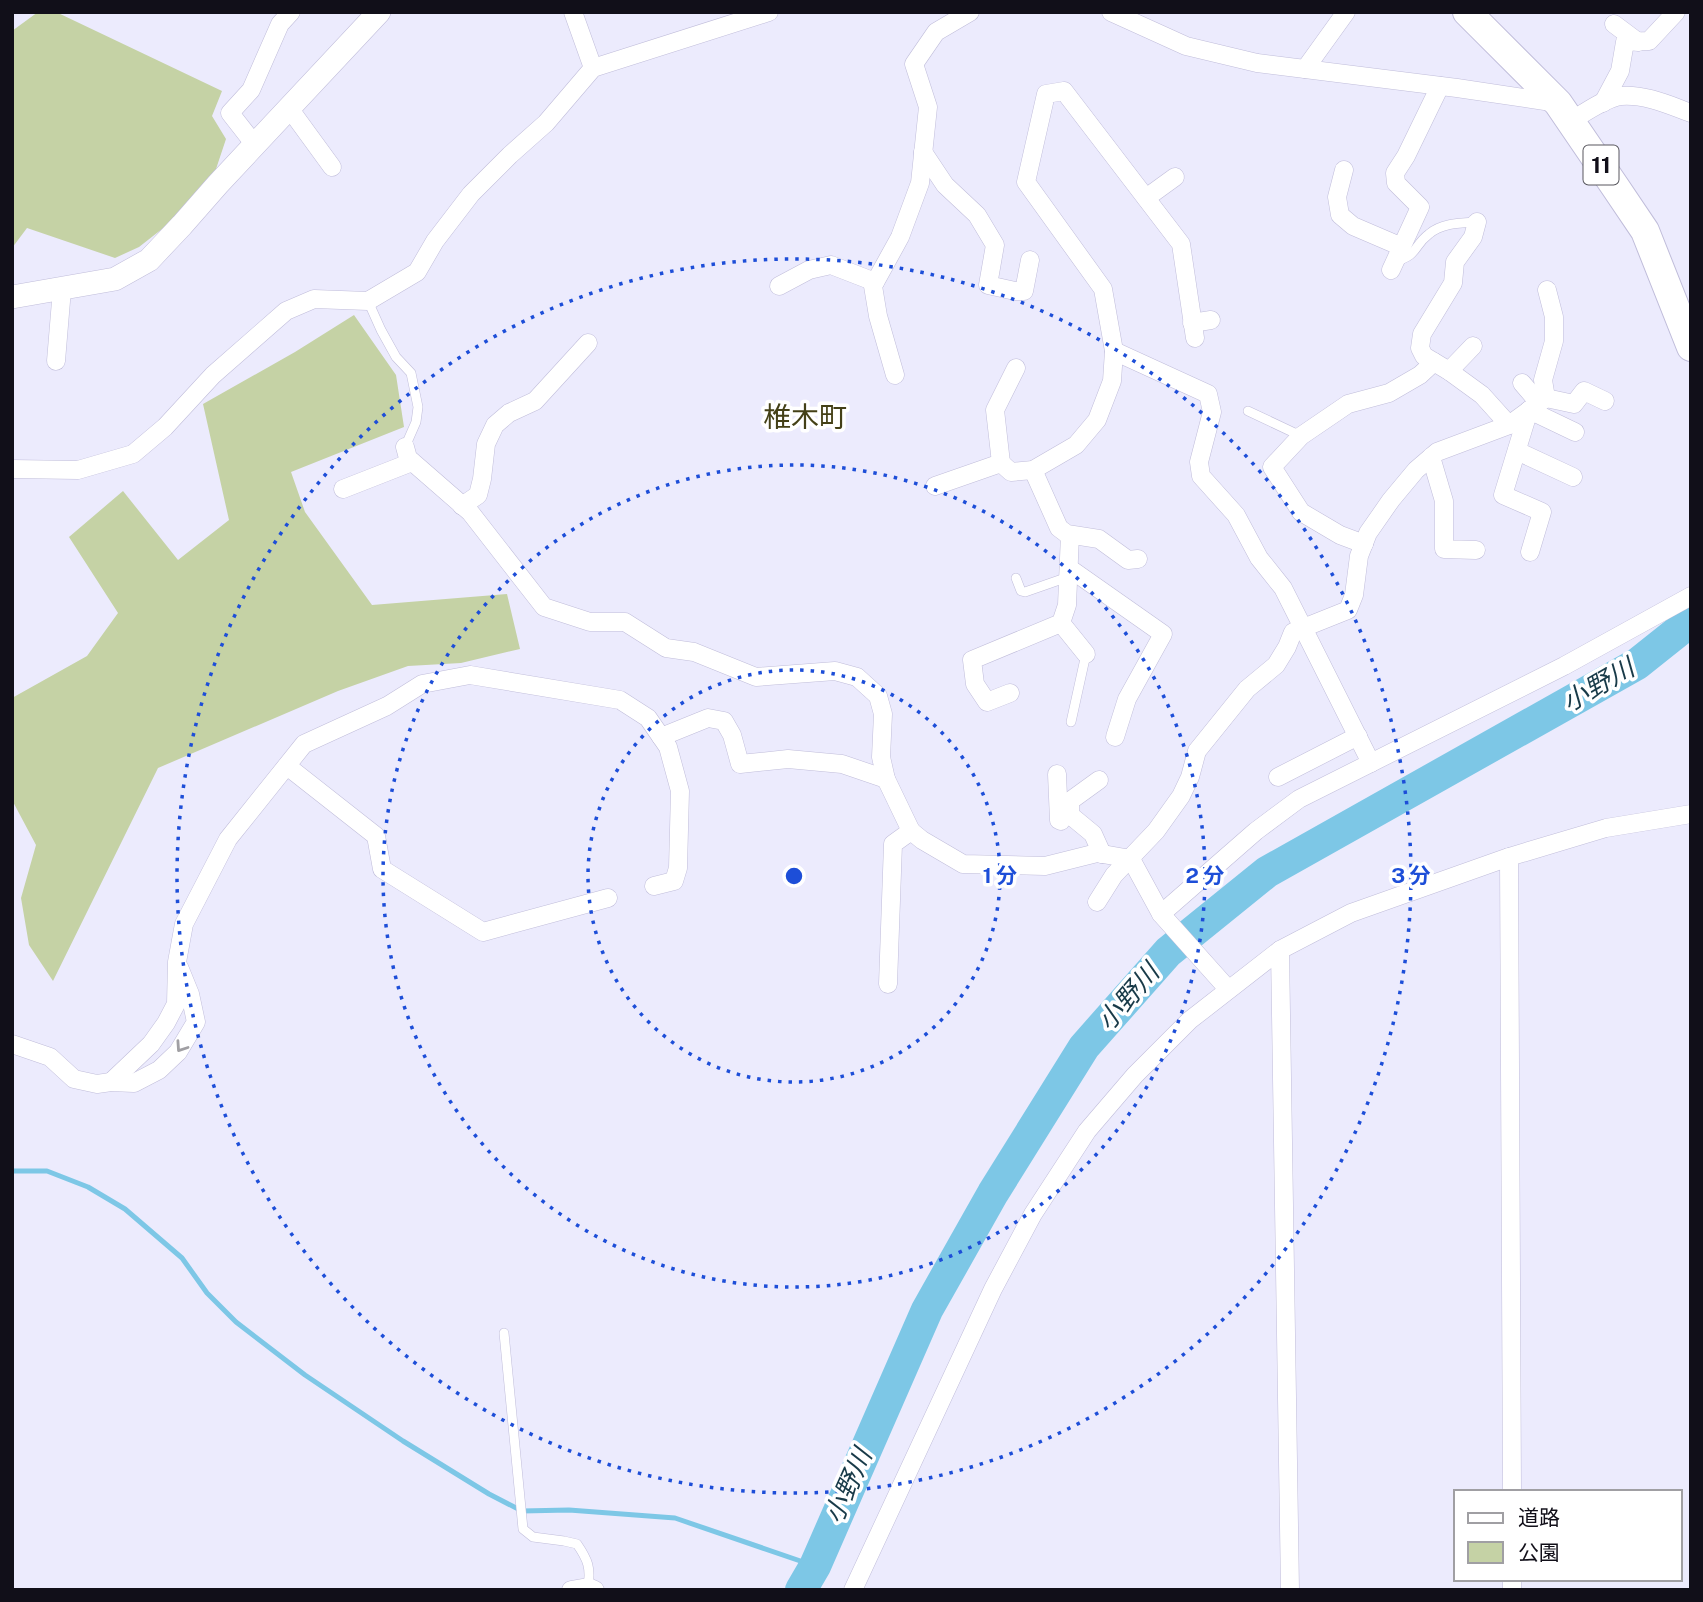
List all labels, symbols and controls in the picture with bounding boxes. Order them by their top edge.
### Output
road number: 11 [1584,146,1618,184]
district label: 椎木町 [763,400,847,433]
water label: 小野川 [1556,650,1642,717]
text: 1 分 [983,863,1017,888]
text: 2 分 [1185,863,1225,888]
text: 3 分 [1391,863,1431,888]
centre of rings [782,864,806,888]
water label: 小野川 [1090,955,1167,1036]
one-way arrow [176,1039,189,1052]
water label: 小野川 [818,1441,879,1528]
legend [1454,1490,1682,1581]
text: 道路 [1518,1505,1560,1530]
text: 公園 [1518,1540,1560,1565]

